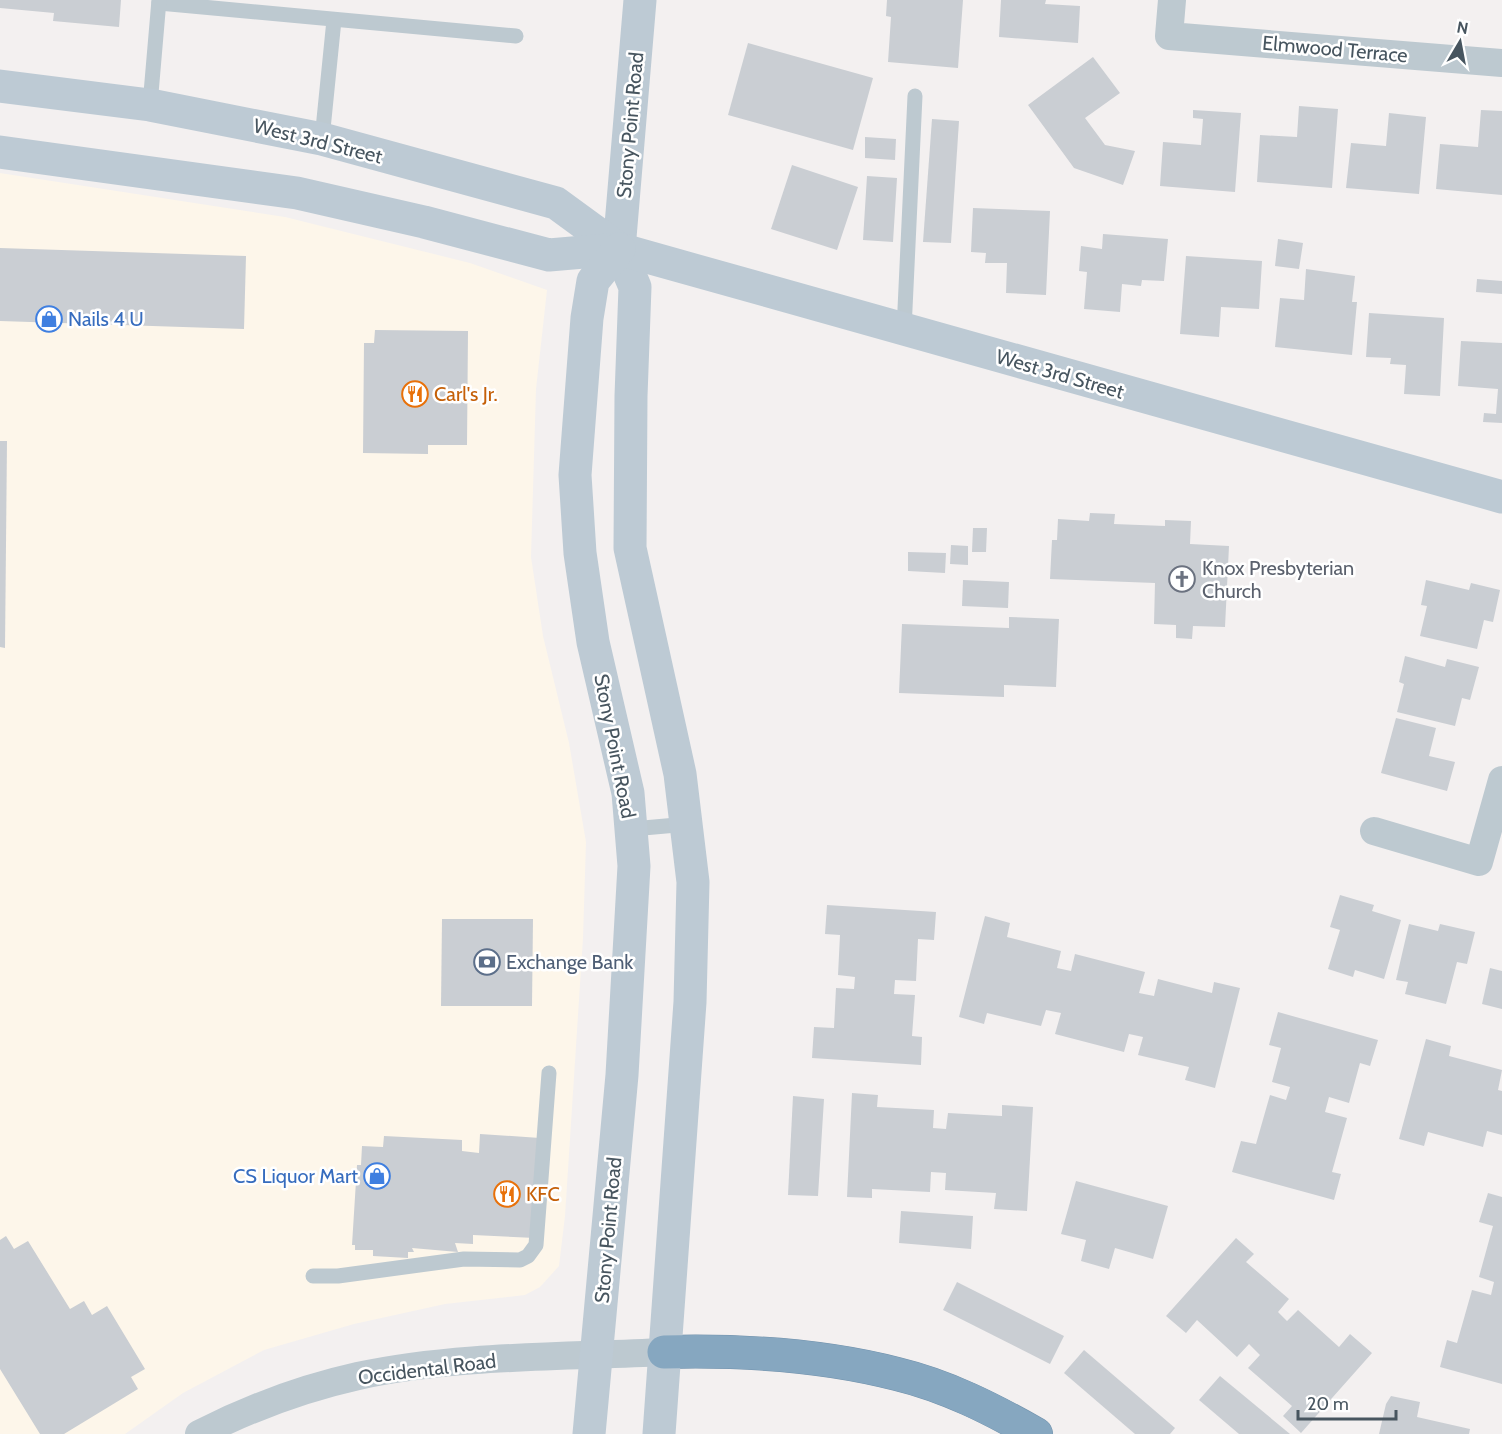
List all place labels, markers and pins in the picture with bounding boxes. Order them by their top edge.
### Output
shop icon: Nails 4 U [34,304,64,334]
place label: Nails 4 U [68,307,144,331]
restaurant icon: Carl's Jr. [400,379,430,409]
place label: Carl's Jr. [434,382,498,406]
place label: Knox Presbyterian Church [1202,556,1354,603]
church icon: Knox Presbyterian Church [1167,564,1197,594]
bank icon: Exchange Bank [472,947,502,977]
place label: Exchange Bank [506,950,633,974]
shop icon: CS Liquor Mart [362,1161,392,1191]
place label: CS Liquor Mart [233,1164,358,1188]
restaurant icon: KFC [492,1179,522,1209]
place label: KFC [526,1182,560,1206]

